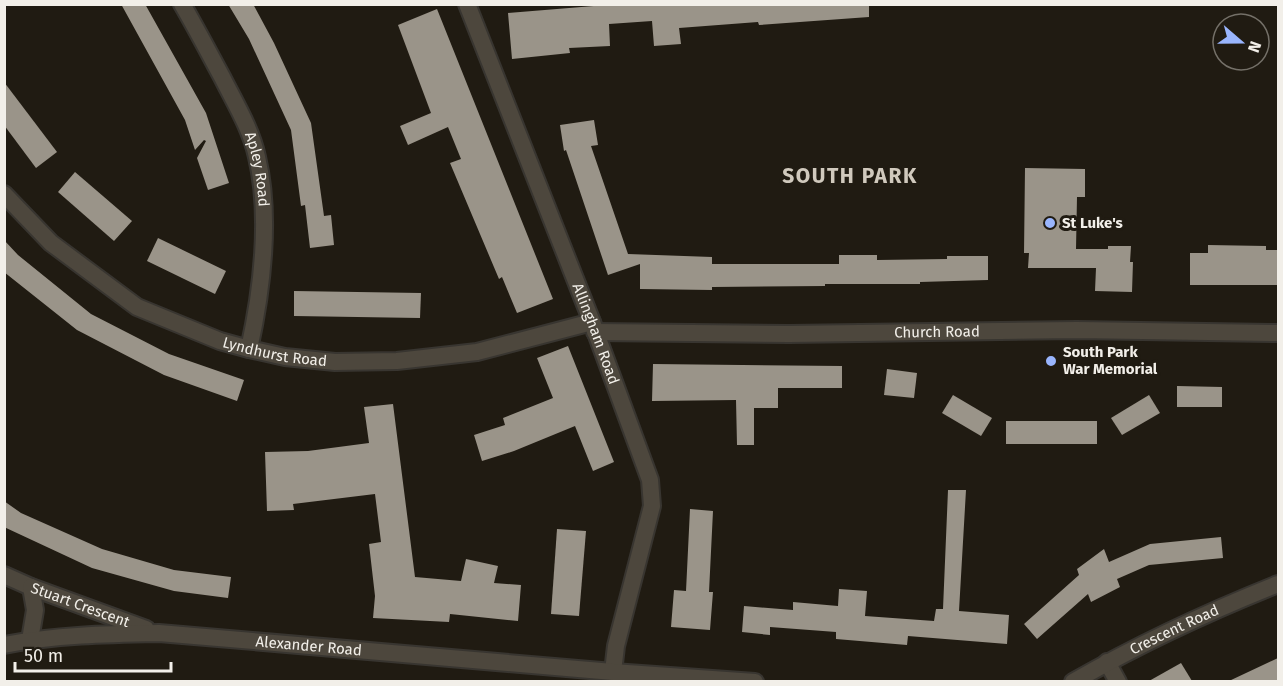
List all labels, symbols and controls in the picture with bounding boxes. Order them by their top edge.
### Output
north arrow [1211,12,1271,72]
text: N [1244,39,1265,55]
street label: Apley Road [241,129,273,207]
district label: SOUTH PARK [782,163,918,189]
place label: St Luke's [1062,214,1123,232]
marker: St Luke's [1043,216,1057,230]
street label: Allingham Road [569,281,623,387]
street label: Church Road [894,322,980,342]
street label: Lyndhurst Road [221,333,328,370]
place label: South Park War Memorial [1063,343,1158,378]
marker: South Park War Memorial [1044,354,1058,368]
street label: Stuart Crescent [28,579,133,631]
street label: Crescent Road [1127,601,1222,659]
street label: Alexander Road [255,632,363,659]
scale bar [15,635,171,673]
text: 50 m [24,645,63,667]

